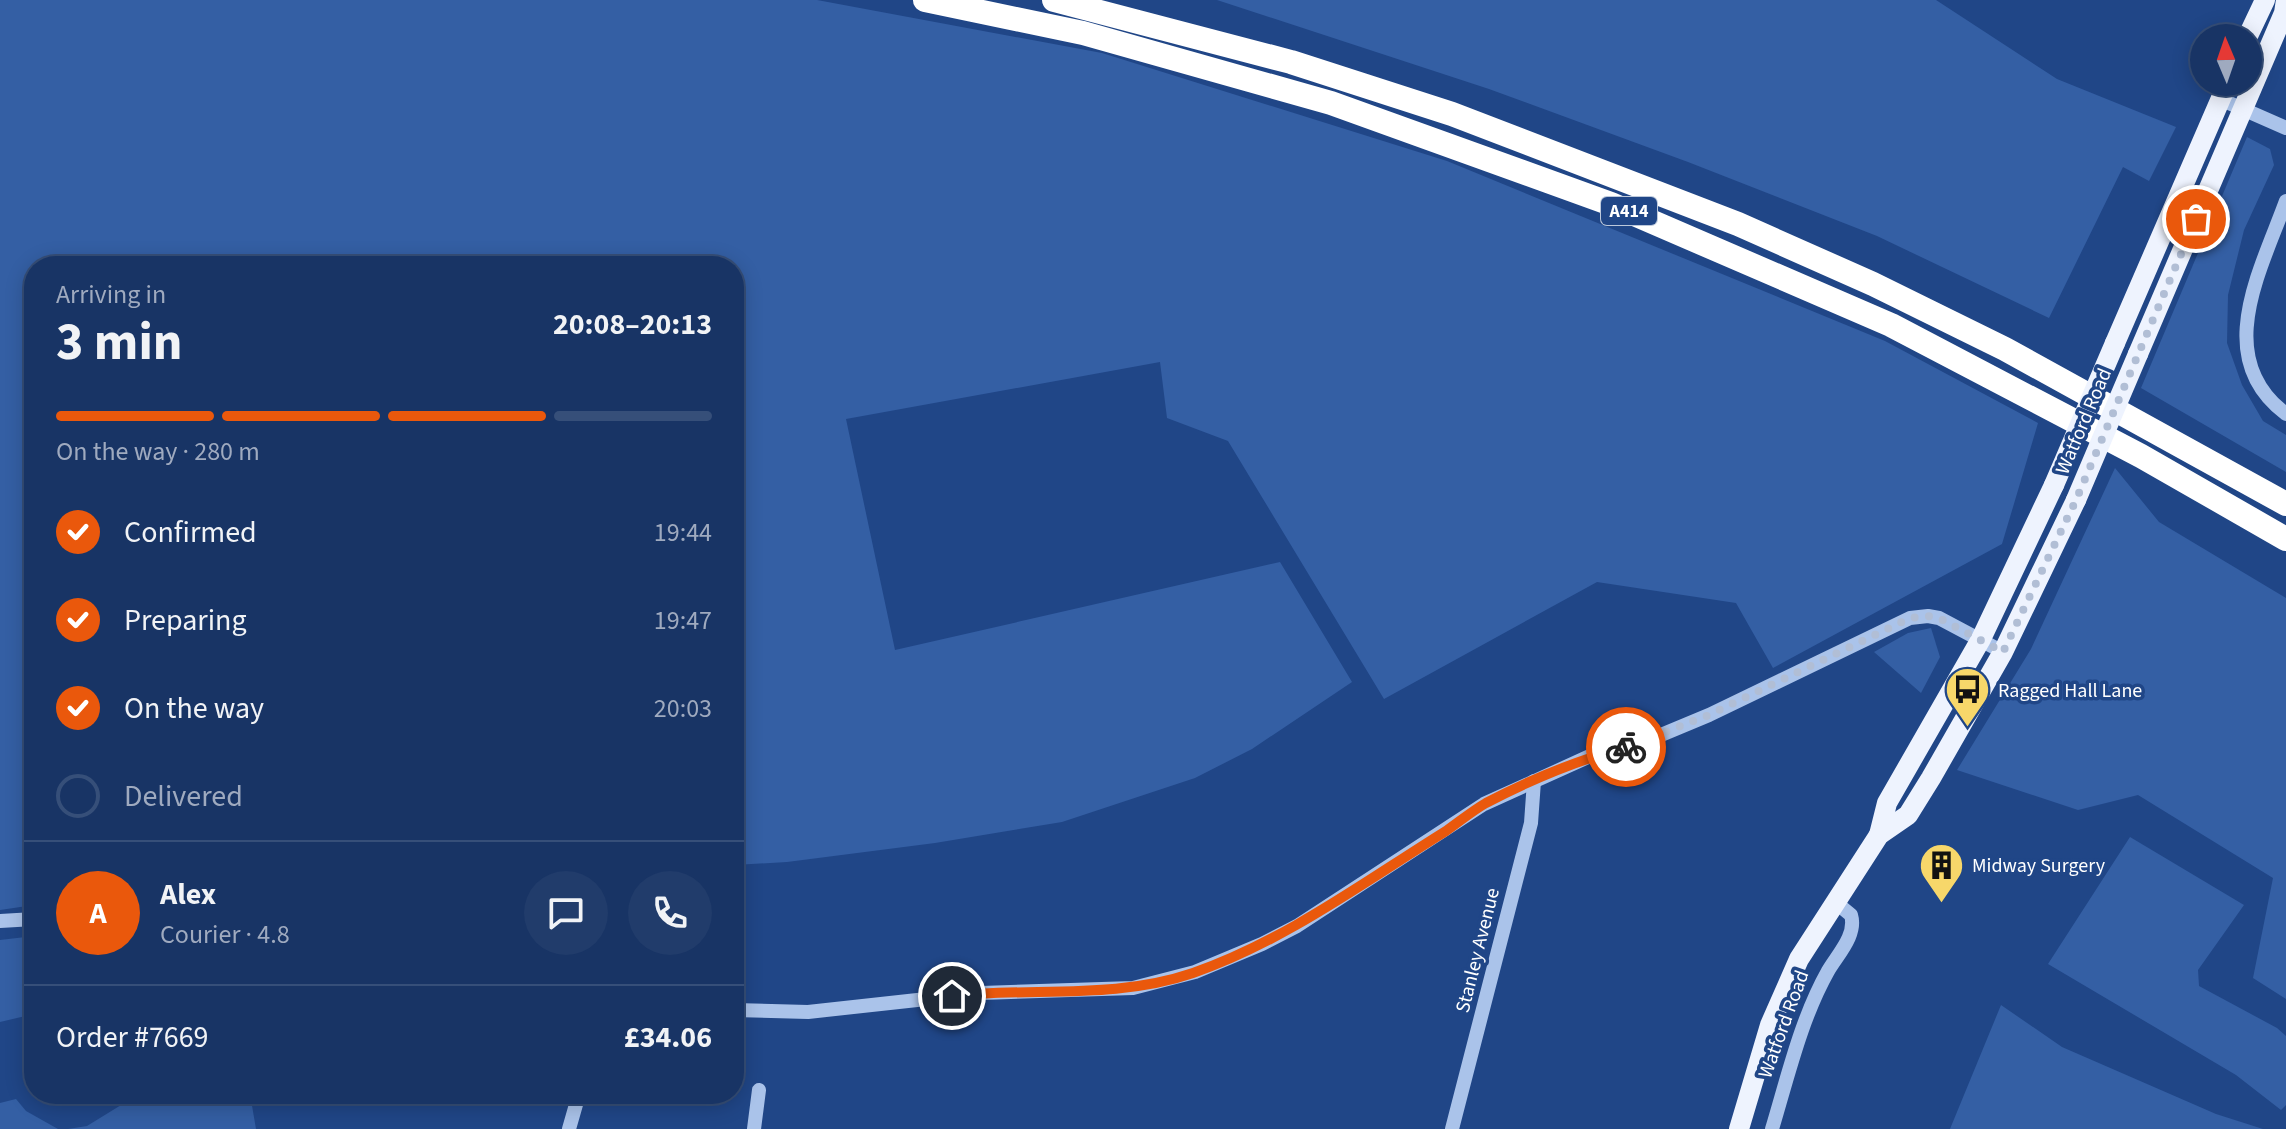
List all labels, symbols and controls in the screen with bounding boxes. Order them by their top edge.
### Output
north arrow [2190,24,2262,96]
map controls [2190,24,2262,96]
pin [2162,185,2230,253]
road number: A414 [1601,197,1657,225]
icon: bag [2174,197,2218,241]
text: Arriving in [56,276,166,313]
text: 20:08–20:13 [553,303,712,346]
text: 3 min [56,306,183,380]
street label: Watford Road [2049,364,2119,479]
text: On the way · 280 m [56,433,260,470]
icon: check [56,510,100,554]
text: Confirmed [124,511,257,554]
text: 19:44 [654,514,712,551]
icon: check [56,598,100,642]
text: Preparing [124,599,247,642]
text: 19:47 [654,602,712,639]
bus stop icon: Ragged Hall Lane [1943,666,1991,729]
place label: Ragged Hall Lane [1998,677,2142,705]
icon: check [56,686,100,730]
text: On the way [124,687,264,730]
text: 20:03 [654,690,712,727]
courier [1586,707,1666,787]
icon: bike [1604,725,1648,769]
text: Delivered [124,775,243,818]
building icon: Midway Surgery [1917,841,1965,904]
place label: Midway Surgery [1972,852,2106,880]
button: chat [524,871,608,955]
button: phone [628,871,712,955]
text: Alex [160,873,216,916]
street label: Stanley Avenue [1449,885,1507,1016]
text: A [89,892,107,935]
text: Courier · 4.8 [160,916,290,953]
pin [918,962,986,1030]
street label: Watford Road [1751,966,1816,1082]
icon: home [930,974,974,1018]
text: Order #7669 [56,1016,209,1059]
text: £34.06 [624,1016,712,1059]

